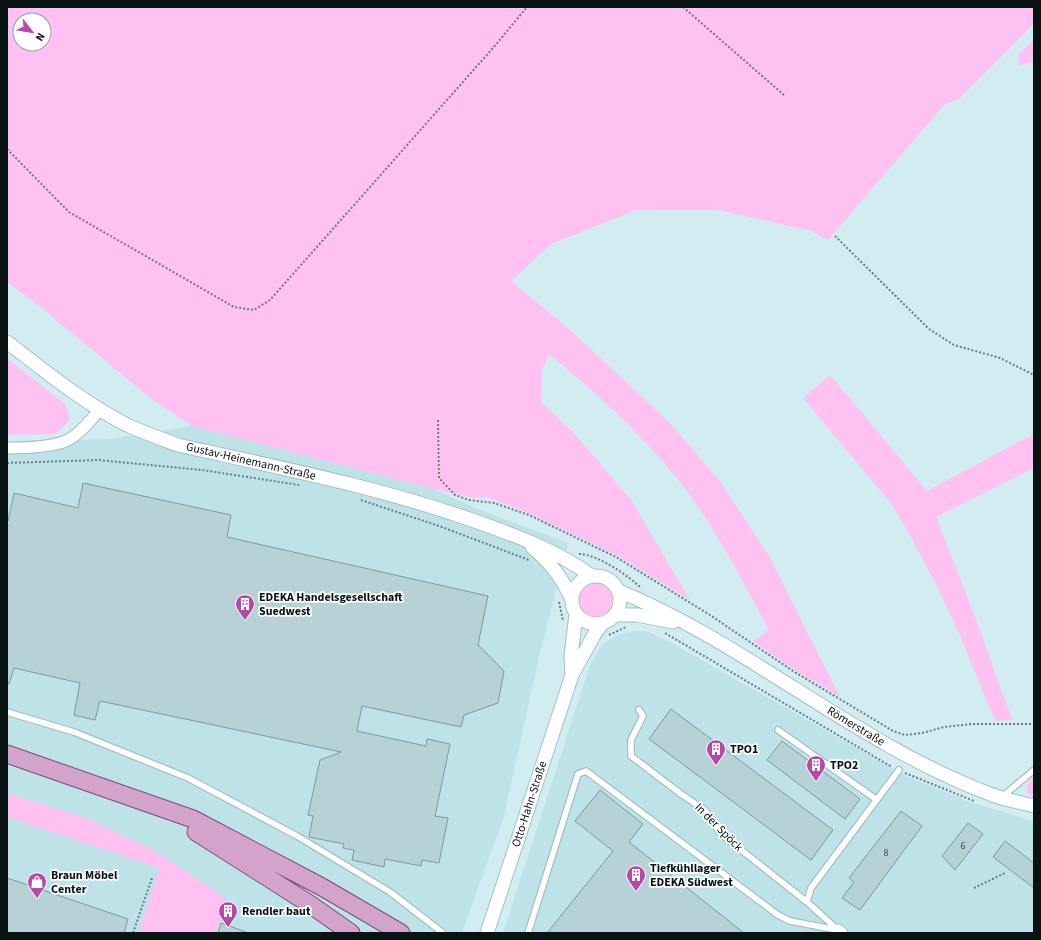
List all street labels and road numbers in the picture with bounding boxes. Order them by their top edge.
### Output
street label: Gustav-Heinemann-Straße [184,438,317,485]
street label: Römerstraße [824,702,888,750]
street label: Otto-Hahn-Straße [508,759,551,849]
street label: In der Spöck [691,799,747,855]

